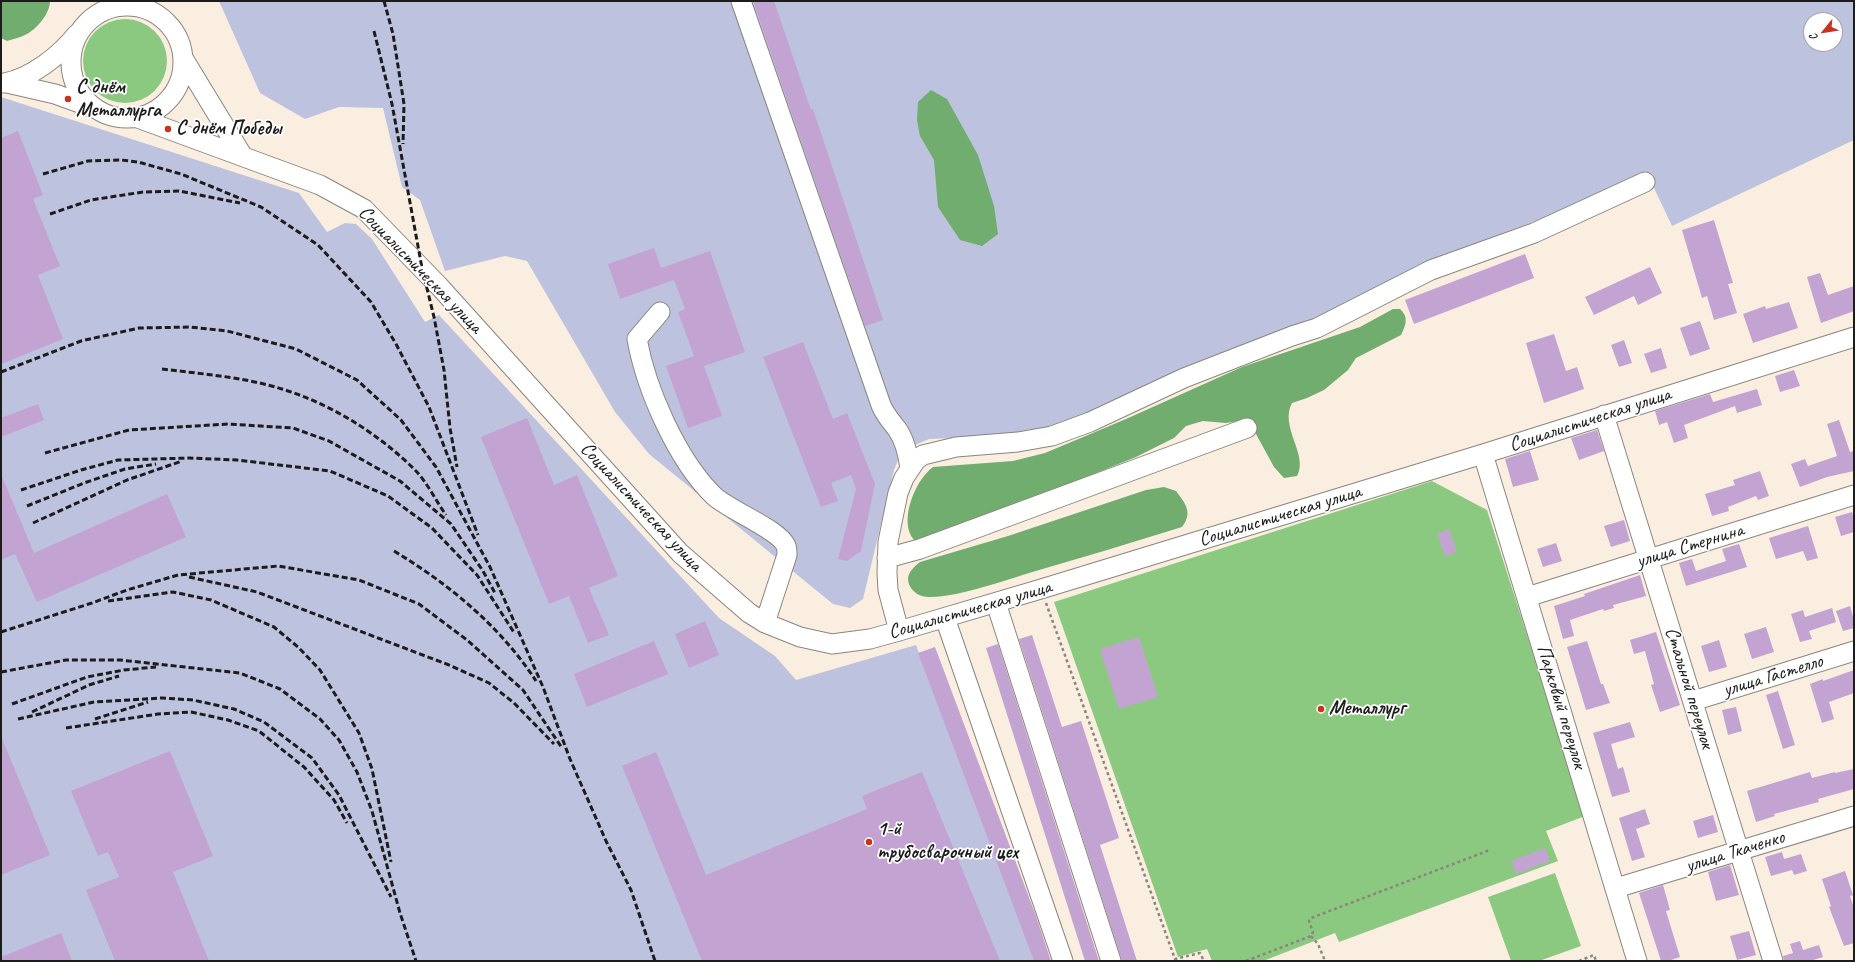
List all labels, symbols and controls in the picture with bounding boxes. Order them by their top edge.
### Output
north arrow [1803,12,1843,52]
text: С [1806,32,1821,43]
place label: С днём Металлурга [76,76,161,123]
marker: С днём Металлурга [63,94,73,104]
place label: С днём Победы [176,117,282,141]
marker: С днём Победы [163,124,173,134]
street label: Социалистическая улица [353,201,487,339]
street label: Социалистическая улица [1506,383,1674,457]
street label: Социалистическая улица [575,437,707,577]
street label: Социалистическая улица [1196,480,1364,552]
street label: улица Стернина [1634,518,1746,574]
street label: Социалистическая улица [886,575,1054,645]
street label: Стальной переулок [1659,624,1719,752]
street label: Парковый переулок [1531,642,1591,772]
street label: улица Гастелло [1720,649,1826,703]
place label: Металлург [1329,697,1405,721]
marker: Металлург [1316,704,1326,714]
place label: 1-й трубосварочный цех [877,818,1018,865]
street label: улица Ткаченко [1683,826,1787,878]
marker: 1-й трубосварочный цех [864,837,874,847]

